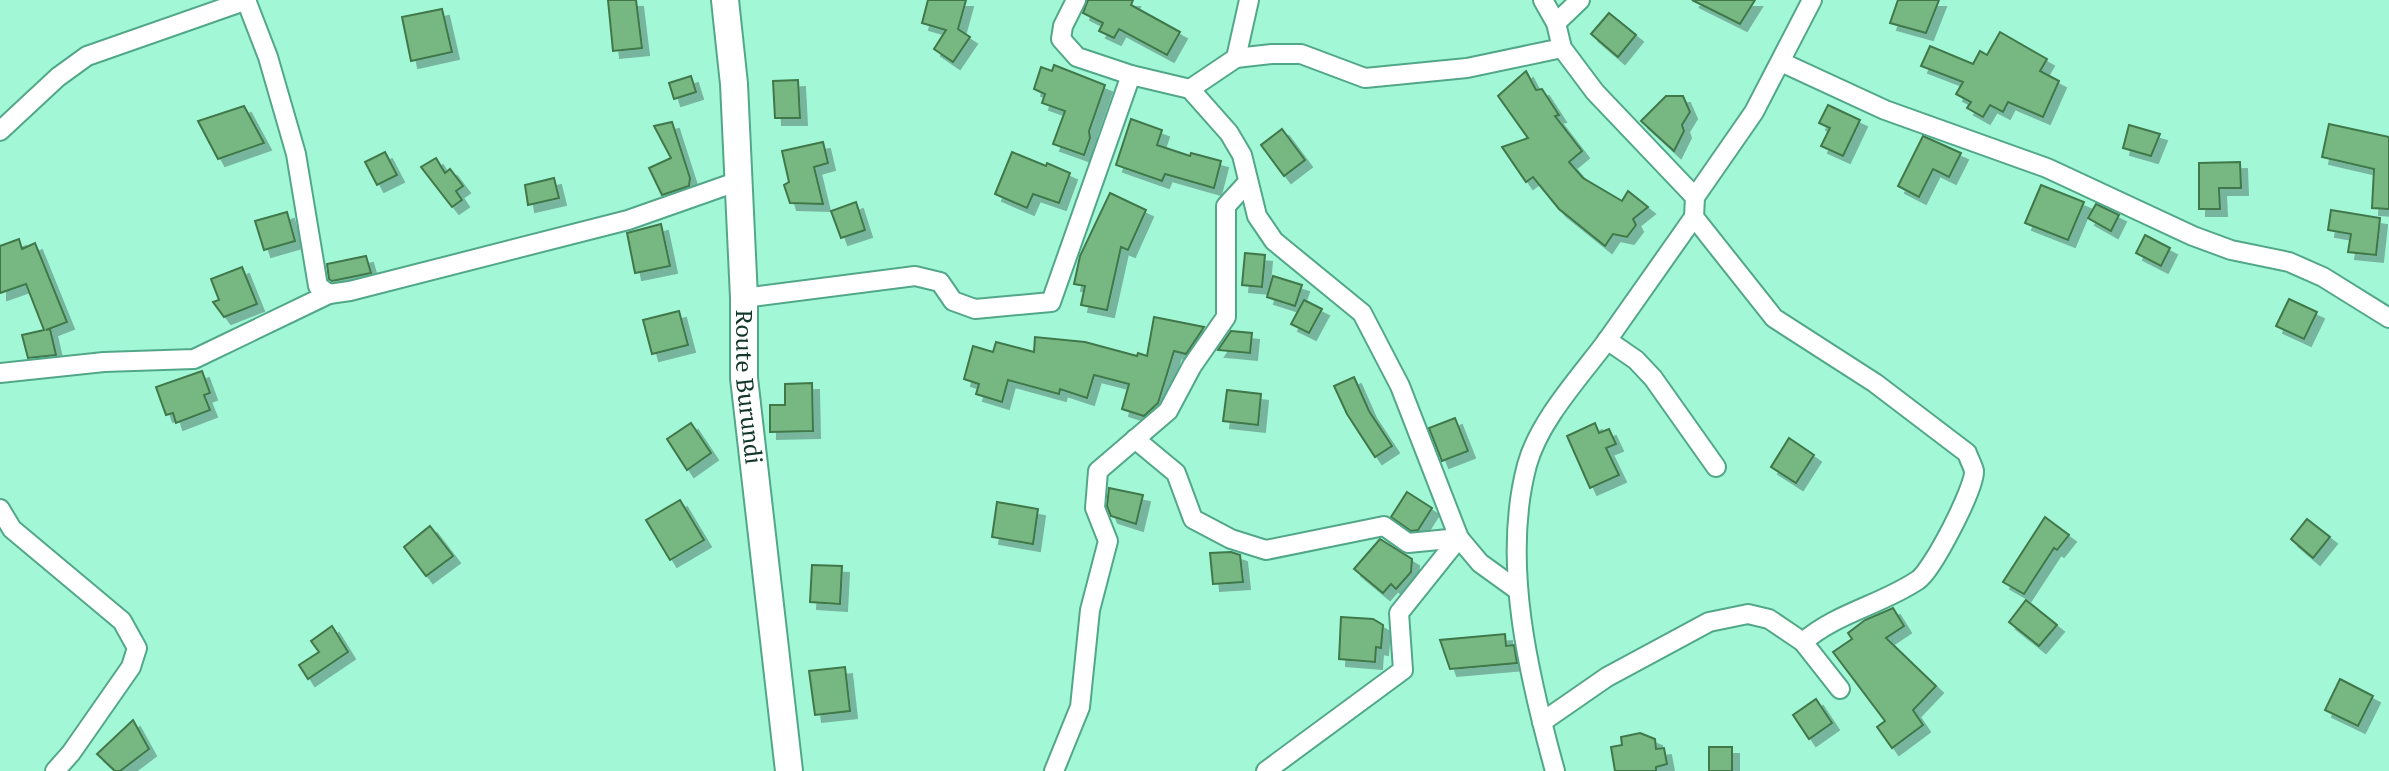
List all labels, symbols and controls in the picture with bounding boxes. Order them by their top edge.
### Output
street label: Route Burundi [729,310,771,466]

